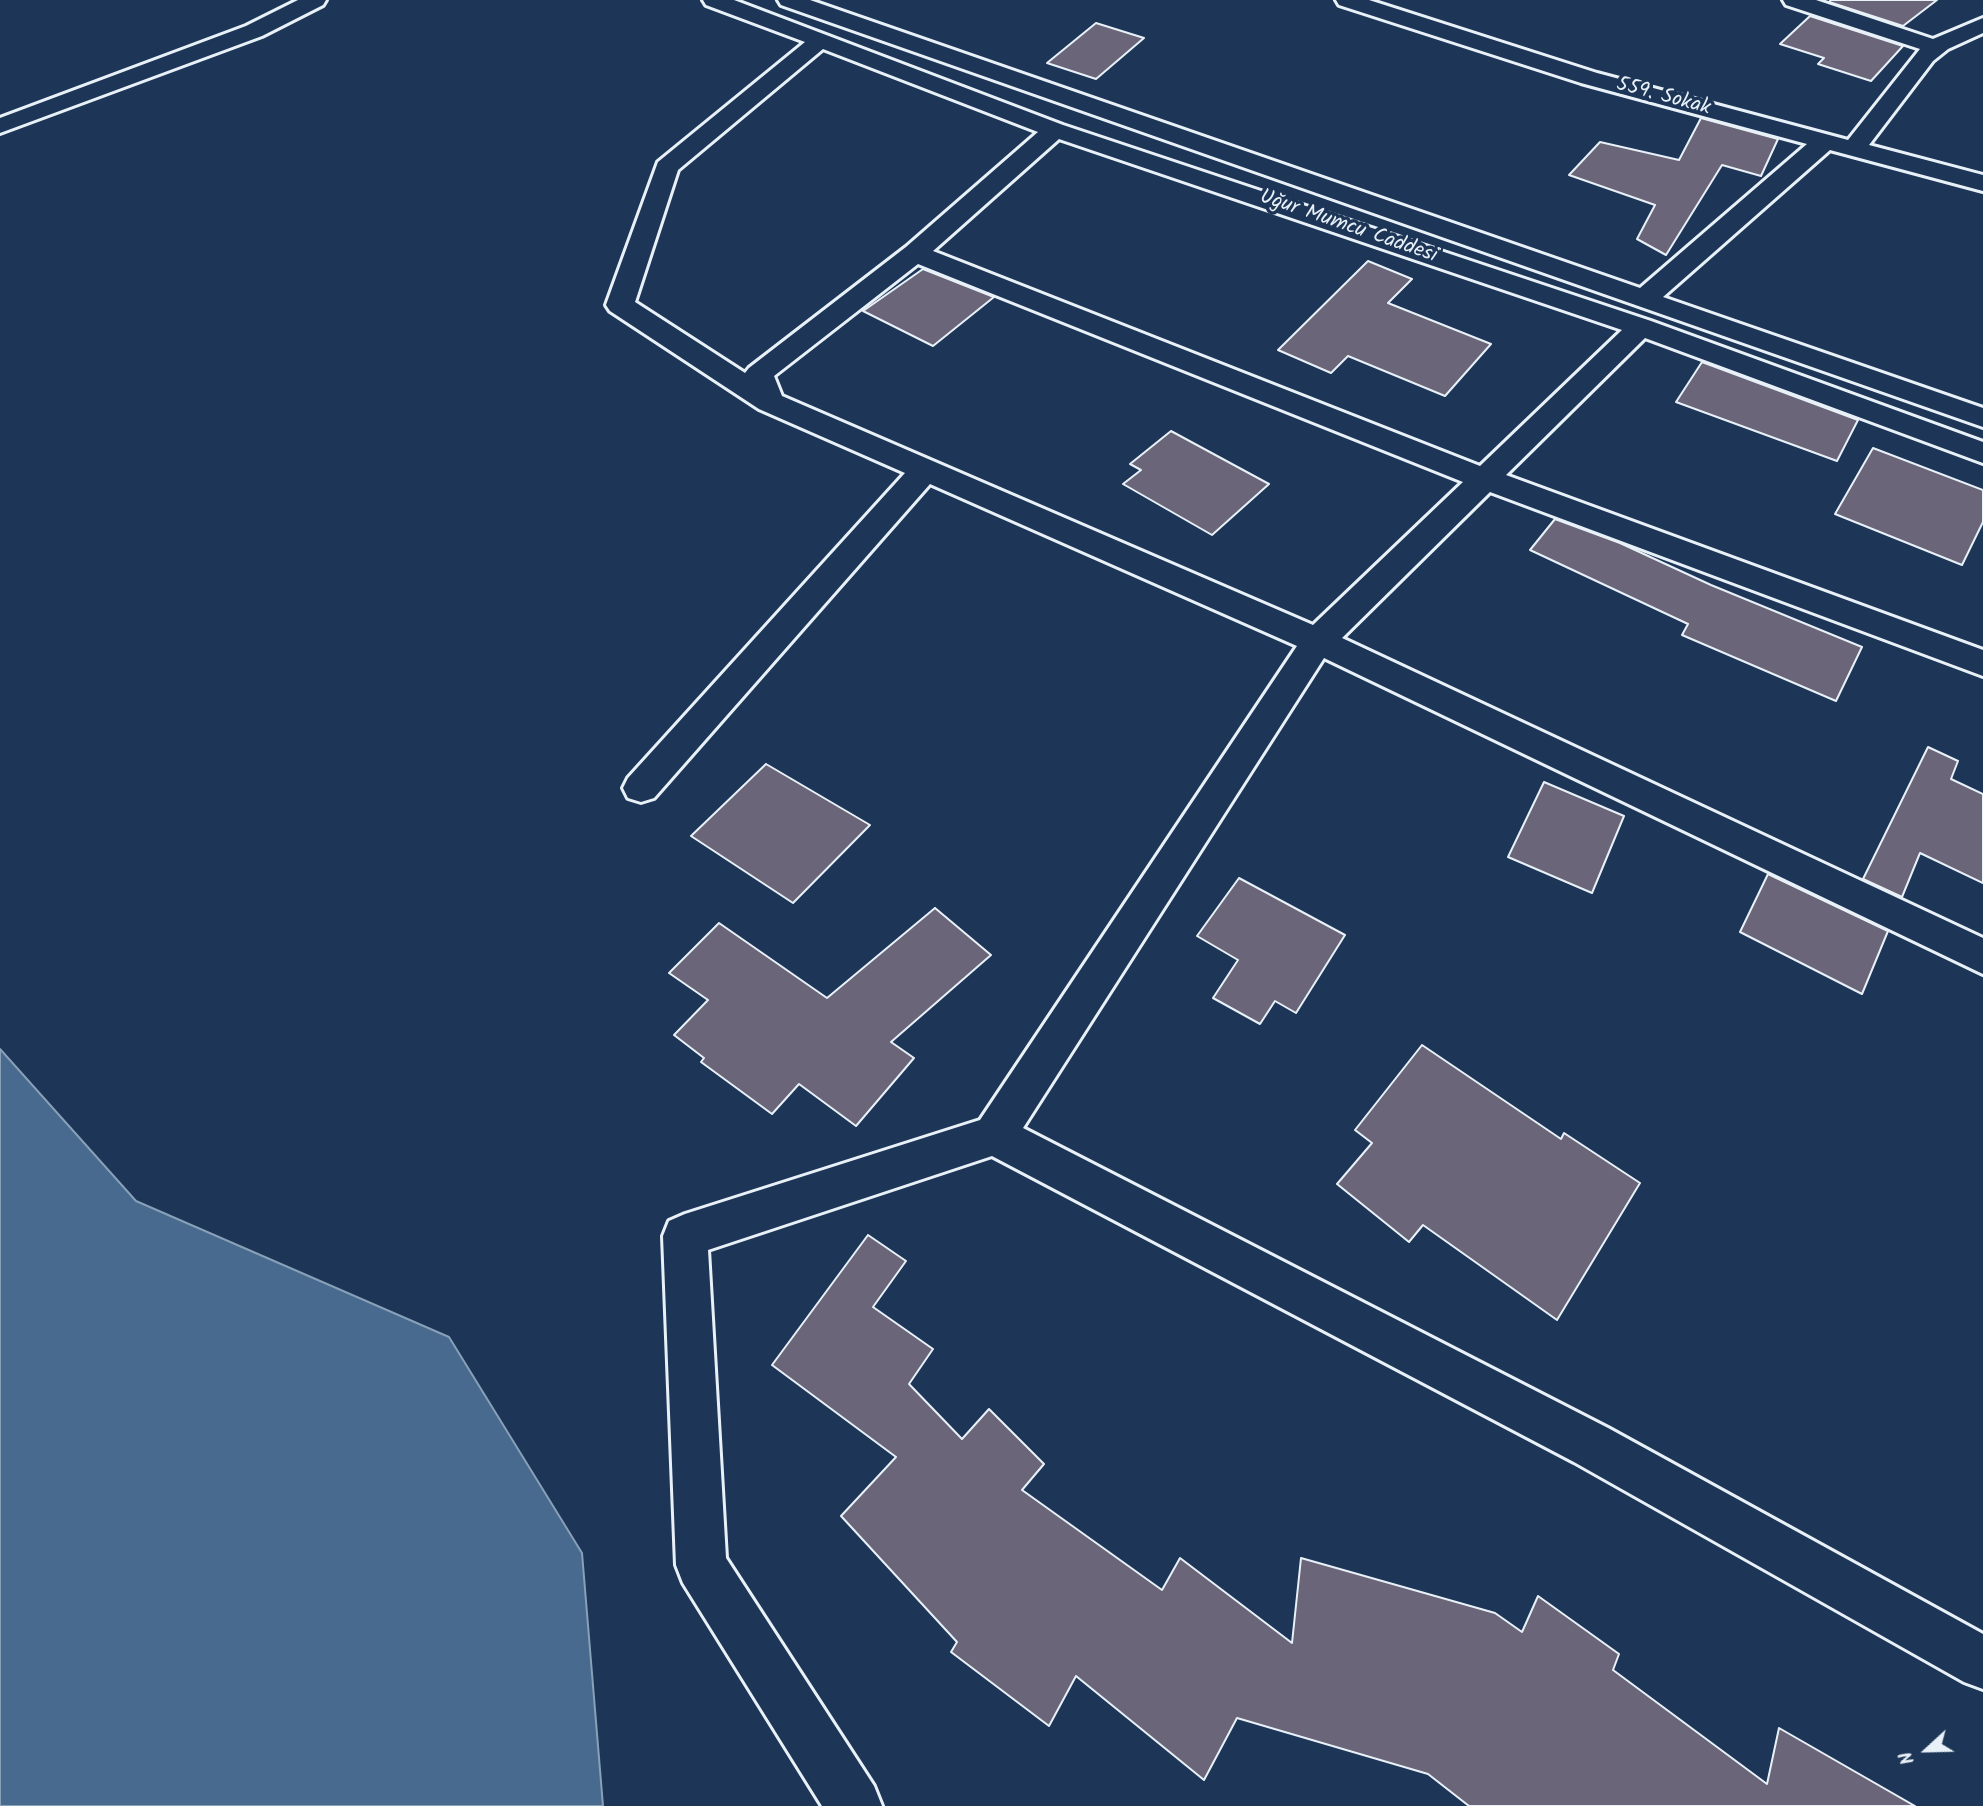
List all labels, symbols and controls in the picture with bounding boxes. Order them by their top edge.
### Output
street label: 559. Sokak [1613,73,1713,123]
street label: Uğur Mumcu Caddesi [1256,186,1440,270]
north arrow [1892,1715,1962,1785]
text: N [1891,1747,1924,1769]

